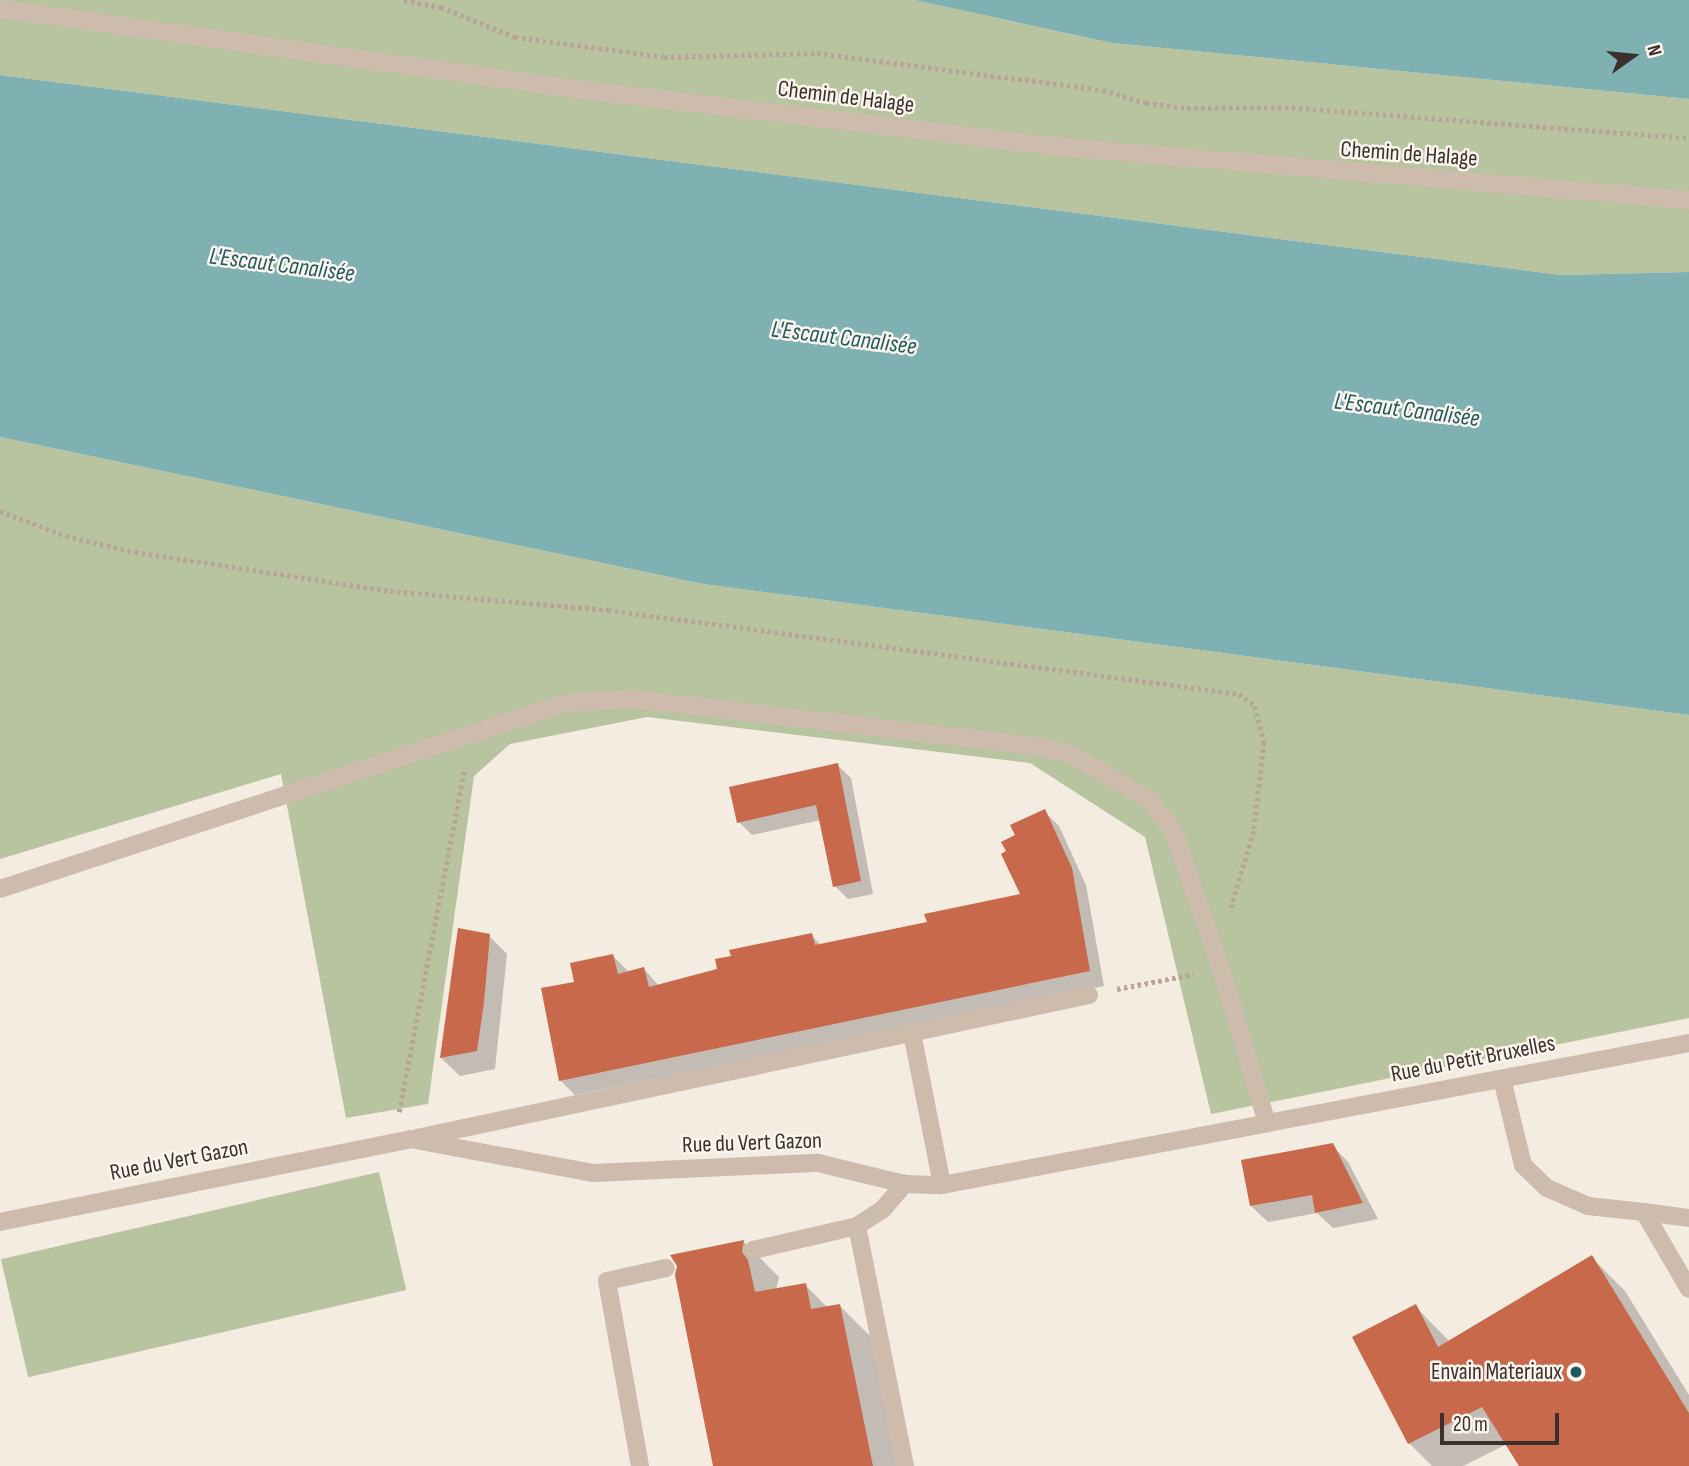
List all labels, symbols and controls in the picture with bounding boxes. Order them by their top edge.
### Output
north arrow [1598,21,1668,91]
text: N [1641,43,1666,58]
street label: Chemin de Halage [776,75,916,119]
street label: Chemin de Halage [1340,135,1478,173]
water label: L'Escaut Canalisée [208,242,356,288]
water label: L'Escaut Canalisée [770,315,918,361]
water label: L'Escaut Canalisée [1333,387,1481,433]
street label: Rue du Petit Bruxelles [1388,1030,1558,1088]
street label: Rue du Vert Gazon [682,1127,822,1159]
street label: Rue du Vert Gazon [108,1133,250,1187]
place label: Envain Materiaux [1431,1358,1562,1386]
marker: Envain Materiaux [1568,1364,1584,1380]
scale bar [1444,1400,1563,1444]
text: 20 m [1453,1412,1488,1437]

